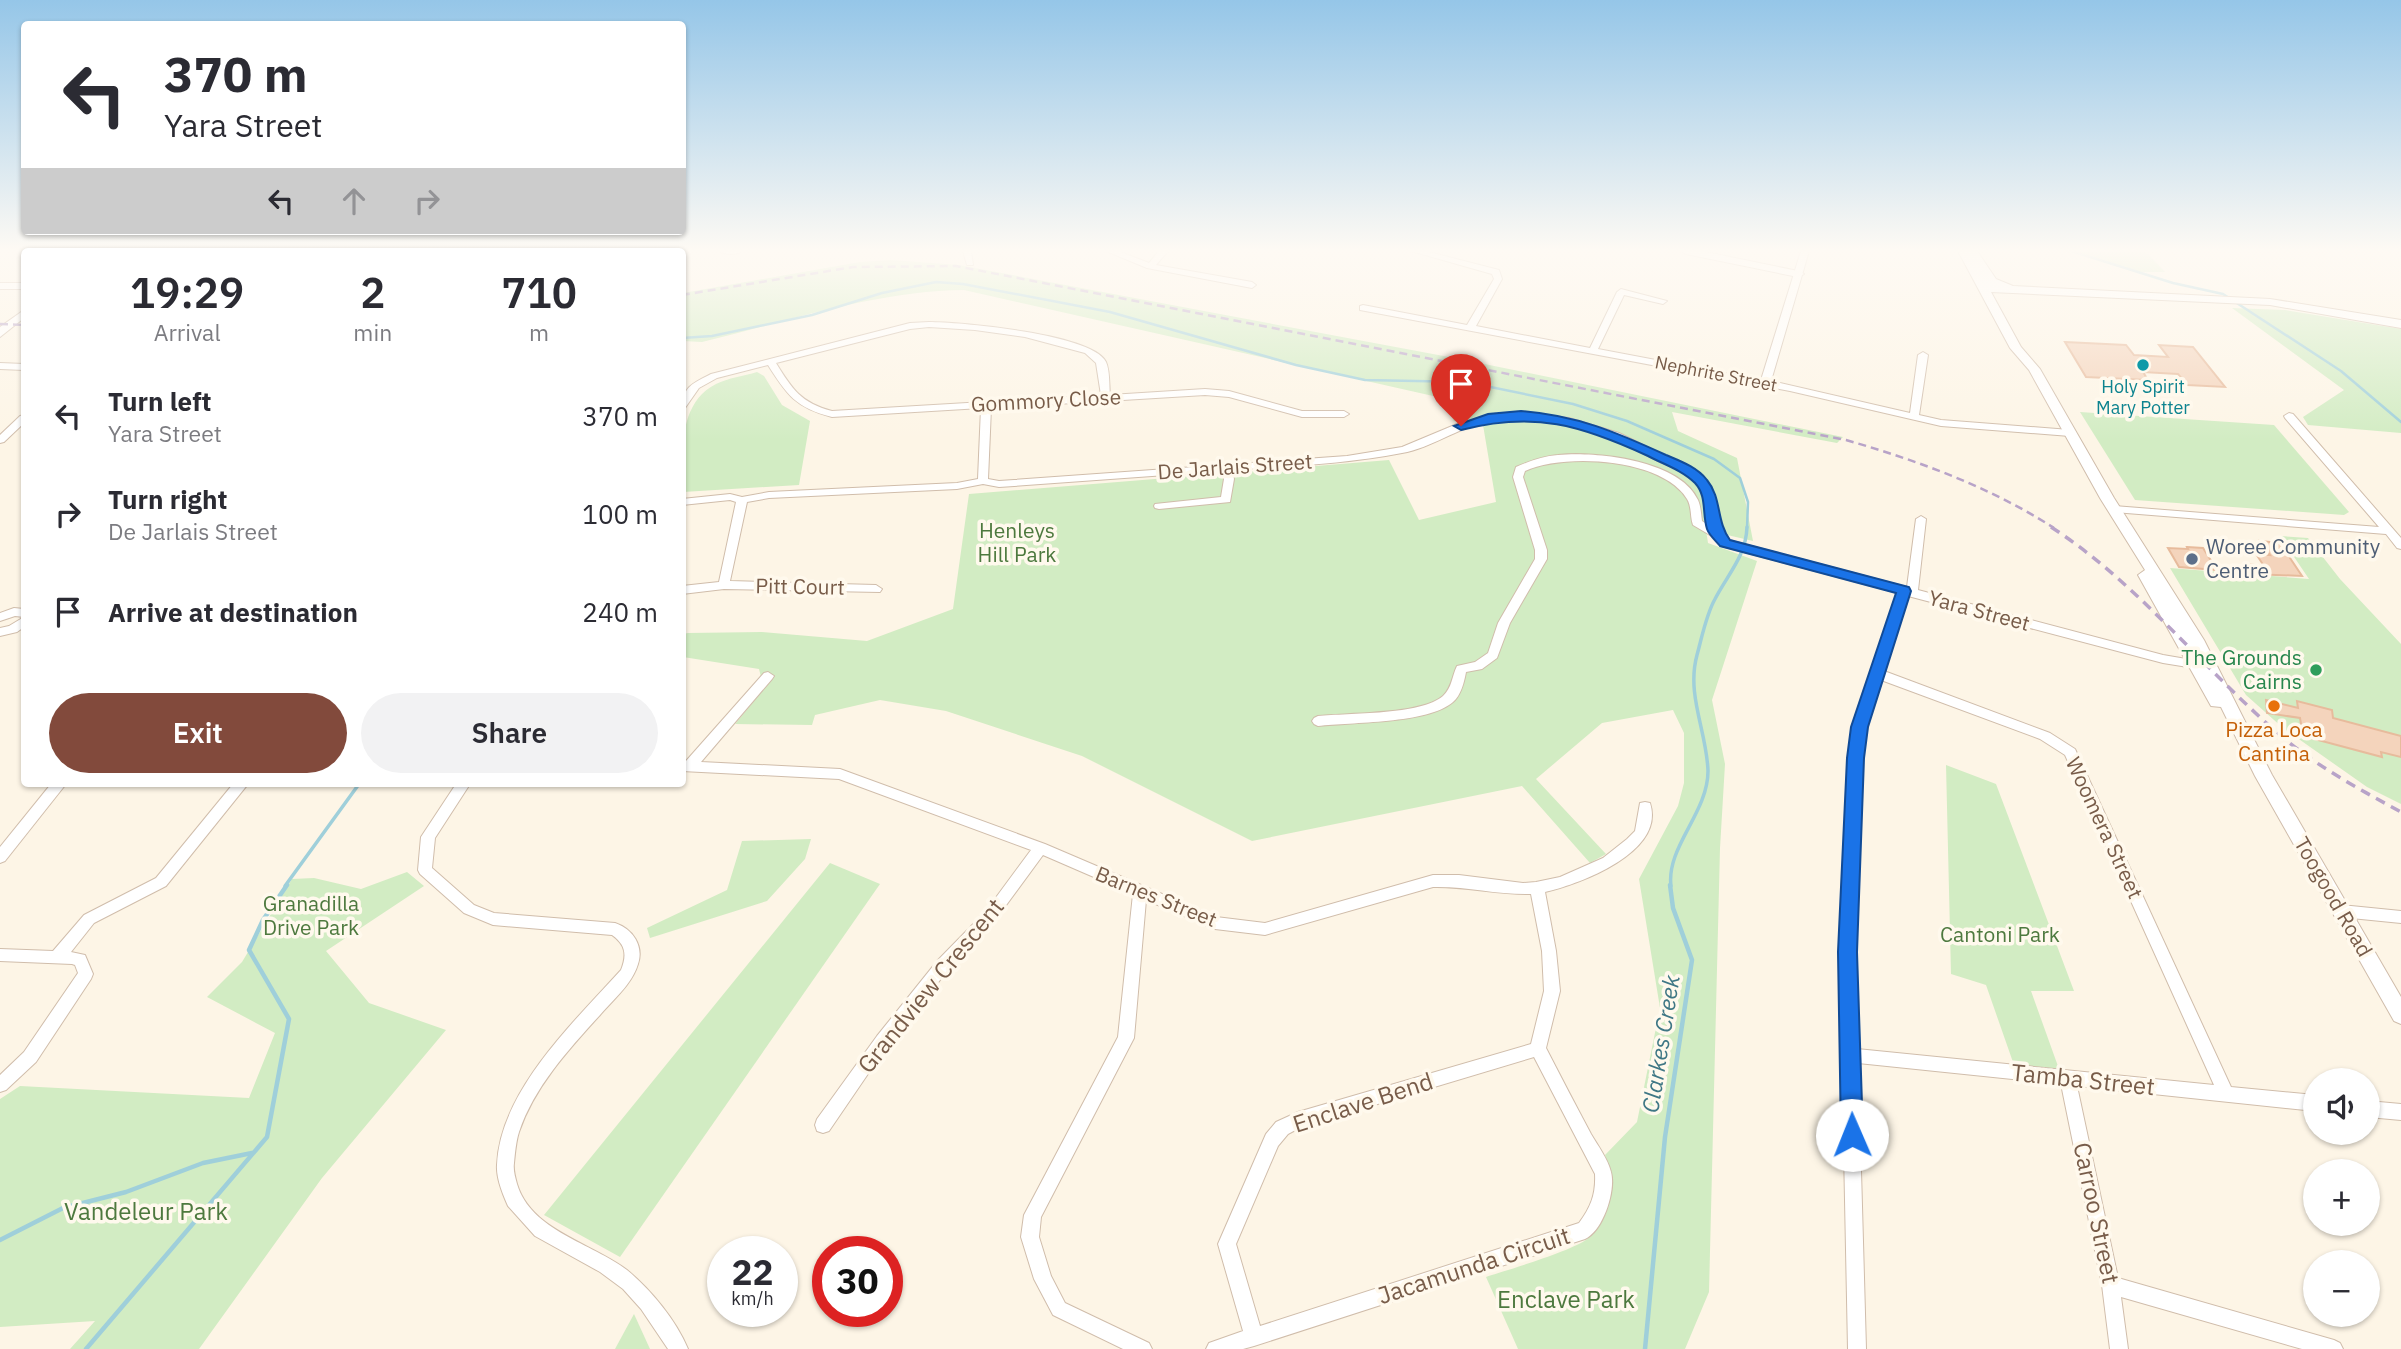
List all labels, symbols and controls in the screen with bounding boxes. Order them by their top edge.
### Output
text: 370 m [164,42,308,105]
icon: left [49,49,140,140]
text: Yara Street [164,104,323,146]
icon: left [262,182,300,220]
icon: ahead [335,182,373,220]
icon: right [408,182,446,220]
text: 19:29 [130,265,244,320]
text: 2 [360,265,385,320]
text: 710 [501,265,577,320]
text: Arrival [154,317,221,347]
text: min [353,317,392,347]
text: m [529,317,549,347]
street label: Nephrite Street [1653,350,1779,397]
pin [1431,354,1491,426]
marker: Holy Spirit Mary Potter [2135,357,2151,373]
icon: arrive [1442,365,1480,403]
place label: Holy Spirit Mary Potter [2096,375,2190,419]
street label: Gommory Close [970,382,1122,418]
text: Turn left [108,384,211,418]
icon: left [49,397,87,435]
text: 370 m [582,399,658,433]
text: Yara Street [108,418,222,448]
street label: De Jarlais Street [1157,447,1313,485]
text: Turn right [108,482,227,516]
icon: right [49,495,87,533]
text: 100 m [582,497,658,531]
text: De Jarlais Street [108,516,278,546]
park label: Henleys Hill Park [978,516,1056,568]
place label: Woree Community Centre [2206,532,2381,584]
marker: Woree Community Centre [2184,551,2200,567]
street label: Pitt Court [755,571,845,601]
street label: Yara Street [1925,583,2033,637]
icon: arrive [49,593,87,631]
text: Arrive at destination [108,595,358,629]
text: 240 m [582,595,658,629]
place label: The Grounds Cairns [2181,643,2302,695]
marker: The Grounds Cairns [2308,662,2324,678]
button: Exit [49,693,347,773]
button: Share [361,693,658,773]
marker: Pizza Loca Cantina [2266,698,2282,714]
place label: Pizza Loca Cantina [2225,715,2323,767]
street label: Woomera Street [2060,752,2150,903]
street label: Toogood Road [2288,831,2380,962]
street label: Barnes Street [1091,859,1221,933]
park label: Granadilla Drive Park [263,889,359,941]
street label: Grandview Crescent [850,891,1011,1080]
park label: Cantoni Park [1940,920,2060,948]
water label: Clarkes Creek [1634,972,1686,1115]
street label: Tamba Street [2010,1056,2156,1102]
street label: Enclave Bend [1288,1064,1437,1140]
map controls [2303,1068,2380,1327]
button: sound [2303,1068,2380,1145]
position arrow [1815,1098,1889,1172]
street label: Carroo Street [2066,1139,2128,1286]
button: + [2303,1159,2380,1236]
park label: Vandeleur Park [64,1195,228,1227]
street label: Jacamunda Circuit [1374,1219,1574,1311]
speed limit sign: 30 [812,1236,903,1327]
text: 22 [731,1249,774,1295]
button: − [2303,1250,2380,1327]
park label: Enclave Park [1497,1283,1635,1315]
text: km/h [731,1287,774,1310]

